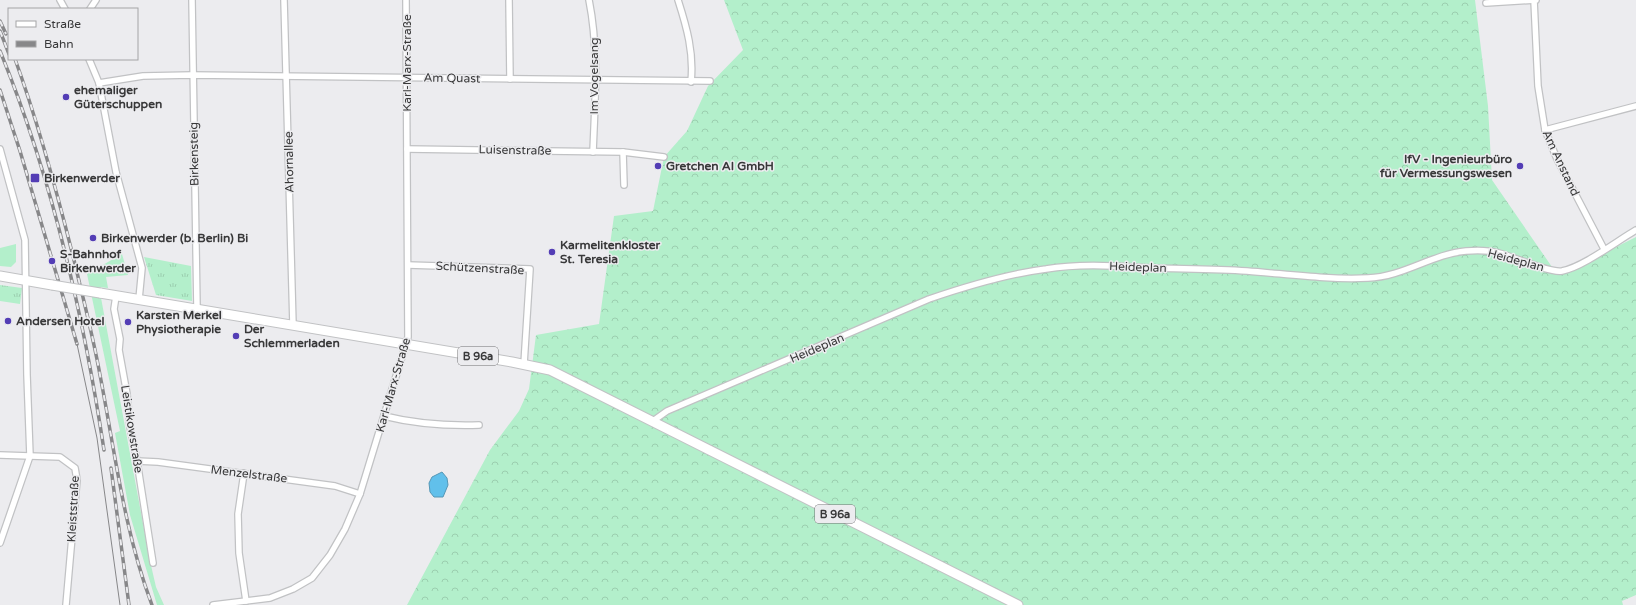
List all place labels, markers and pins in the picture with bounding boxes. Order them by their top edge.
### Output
place label: ehemaliger Güterschuppen [74,83,162,112]
marker: ehemaliger Güterschuppen [61,92,71,102]
place label: IfV - Ingenieurbüro für Vermessungswesen [1379,152,1512,181]
place label: Gretchen AI GmbH [666,159,774,173]
marker: Gretchen AI GmbH [653,161,663,171]
marker: IfV - Ingenieurbüro für Vermessungswesen [1515,161,1525,171]
place label: Birkenwerder [44,171,120,185]
marker: Birkenwerder [29,172,41,184]
place label: Birkenwerder (b. Berlin) Bi [101,231,248,245]
marker: Birkenwerder (b. Berlin) Bi [88,233,98,243]
place label: Karmelitenkloster St. Teresia [560,238,661,266]
place label: S-Bahnhof Birkenwerder [60,247,136,275]
marker: Karmelitenkloster St. Teresia [547,247,557,257]
marker: S-Bahnhof Birkenwerder [47,256,57,266]
place label: Karsten Merkel Physiotherapie [136,308,222,337]
place label: Andersen Hotel [16,314,105,328]
marker: Andersen Hotel [3,316,13,326]
marker: Karsten Merkel Physiotherapie [123,317,133,327]
place label: Der Schlemmerladen [244,322,340,350]
marker: Der Schlemmerladen [231,331,241,341]

